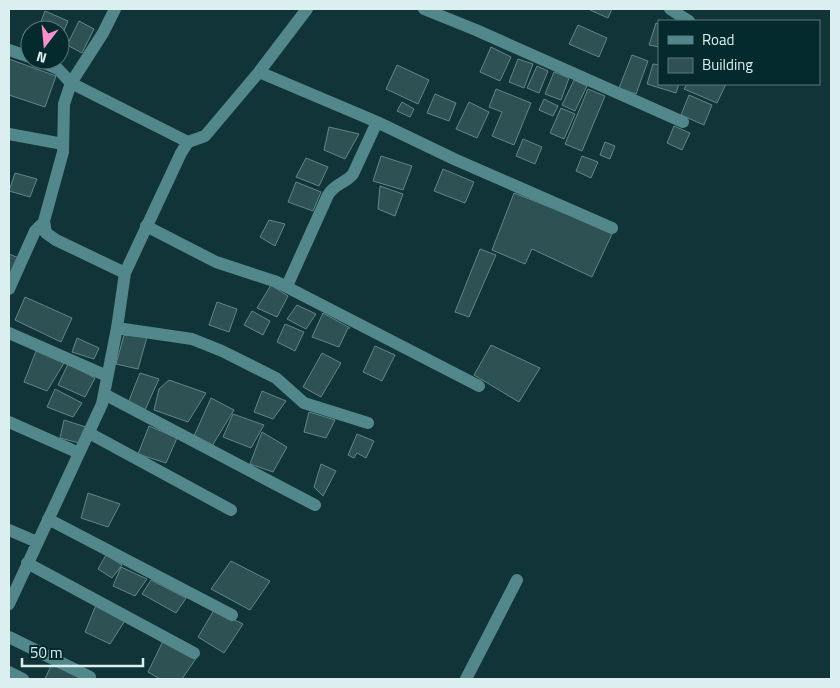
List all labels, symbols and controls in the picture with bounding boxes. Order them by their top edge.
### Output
north arrow [20,20,70,70]
legend [658,20,820,85]
text: Road [702,28,734,51]
text: N [34,47,49,69]
text: Building [702,53,753,76]
scale bar [22,636,144,668]
text: 50 m [30,641,63,664]

